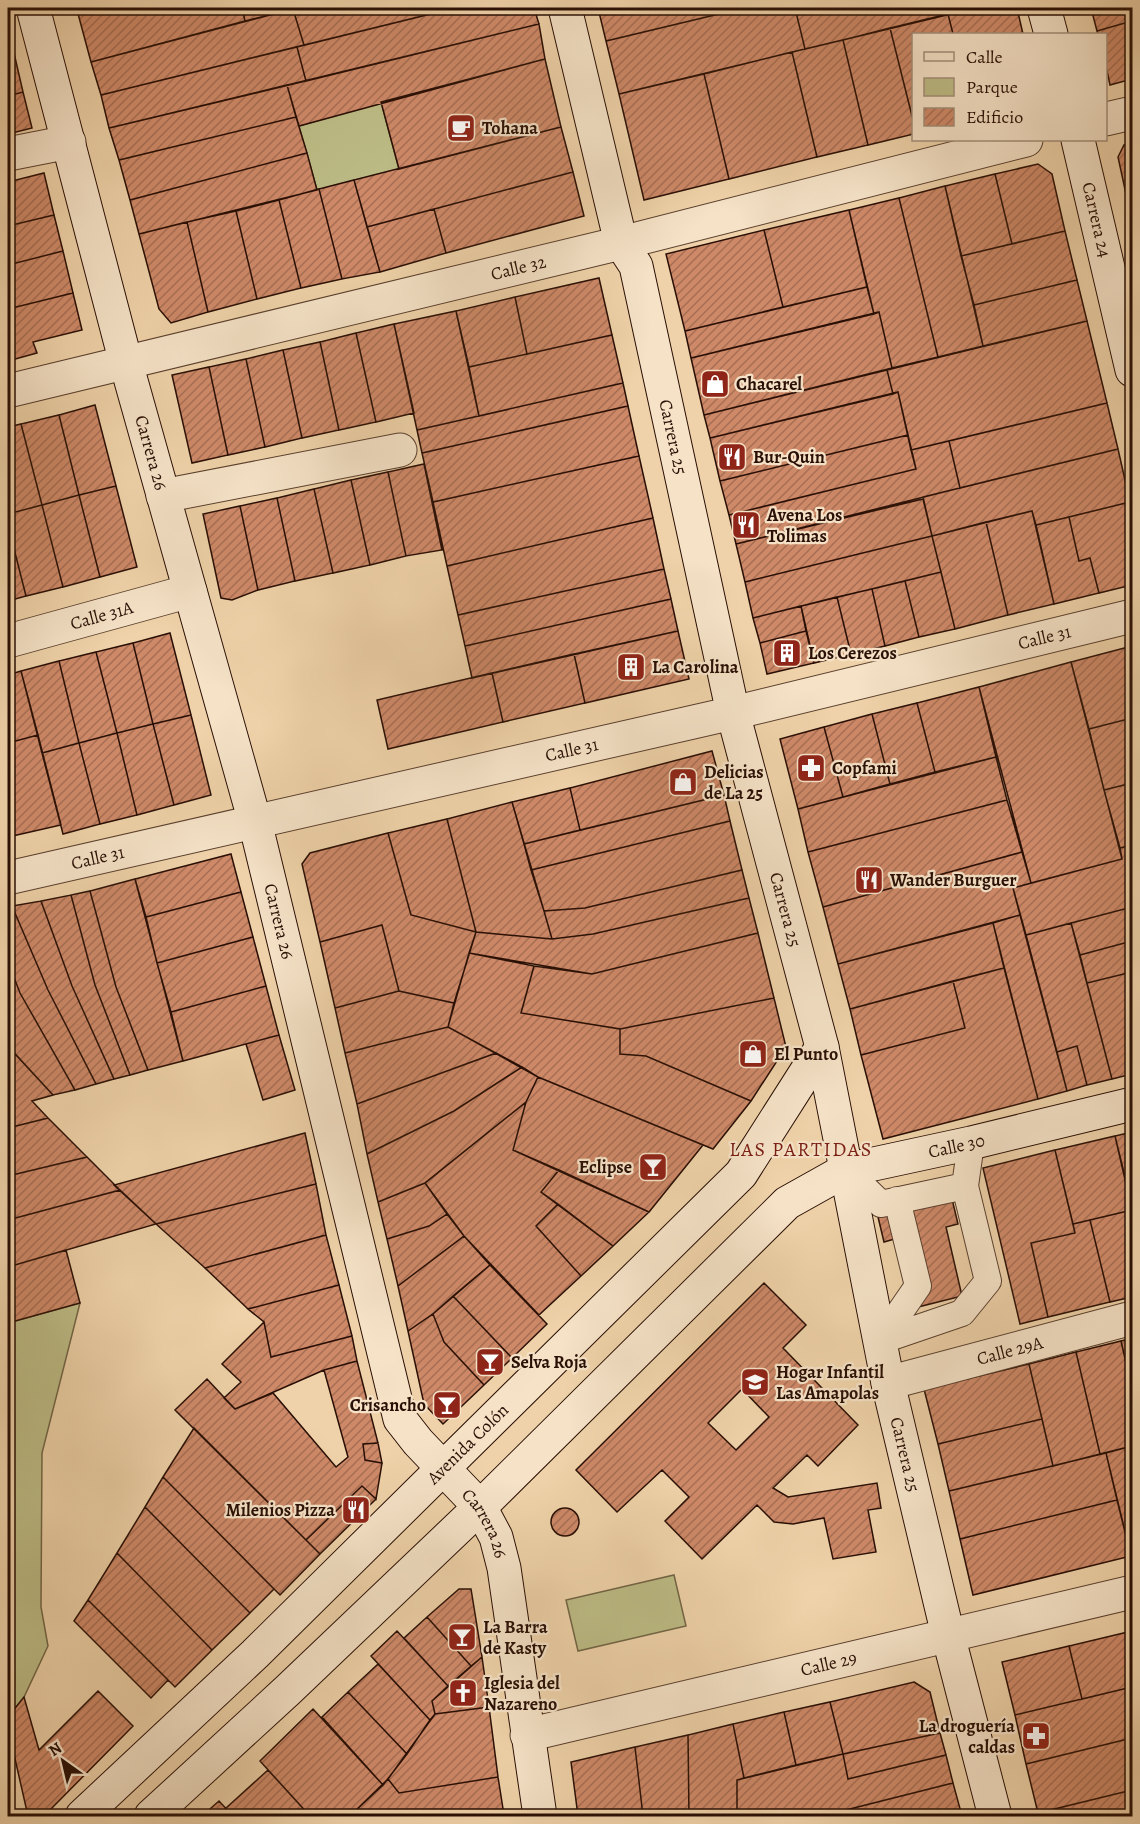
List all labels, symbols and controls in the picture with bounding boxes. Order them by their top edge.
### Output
legend [912,33,1107,141]
text: Calle [966,45,1003,69]
text: Parque [966,75,1018,99]
text: Edificio [966,105,1023,129]
cafe icon: Tohana [445,112,477,144]
place label: Tohana [482,116,538,140]
street label: Carrera 24 [1076,180,1117,260]
street label: Calle 32 [488,249,549,286]
shop icon: Chacarel [699,368,731,400]
place label: Chacarel [736,372,802,396]
street label: Carrera 25 [653,397,693,477]
street label: Carrera 26 [129,412,173,493]
restaurant icon: Bur-Quin [716,441,748,473]
place label: Bur-Quin [753,445,825,469]
place label: Avena Los Tolimas [766,503,842,548]
restaurant icon: Avena Los Tolimas [730,509,762,541]
street label: Calle 31A [67,595,136,635]
street label: Calle 31 [1015,619,1073,655]
building icon: Los Cerezos [771,637,803,669]
place label: Los Cerezos [808,641,897,665]
building icon: La Carolina [615,651,647,683]
place label: La Carolina [652,655,739,679]
street label: Calle 31 [543,732,600,767]
pharmacy icon: Copfami [795,752,827,784]
place label: Copfami [832,756,897,780]
place label: Delicias de La 25 [704,760,764,805]
shop icon: Delicias de La 25 [667,766,699,798]
street label: Calle 31 [69,840,127,875]
restaurant icon: Wander Burguer [853,864,885,896]
place label: Wander Burguer [889,868,1017,892]
street label: Carrera 25 [764,870,807,950]
street label: Carrera 26 [258,881,300,962]
shop icon: El Punto [737,1038,769,1070]
place label: El Punto [774,1042,838,1066]
street label: Calle 30 [926,1128,987,1164]
district label: LAS PARTIDAS [729,1136,873,1163]
bar icon: Eclipse [637,1151,669,1183]
place label: Eclipse [579,1155,632,1179]
street label: Calle 29A [974,1330,1046,1371]
bar icon: Selva Roja [474,1346,506,1378]
place label: Selva Roja [511,1350,588,1374]
place label: Hogar Infantil Las Amapolas [776,1360,884,1405]
school or university icon: Hogar Infantil Las Amapolas [739,1366,771,1398]
bar icon: Crisancho [431,1389,463,1421]
place label: Crisancho [350,1393,426,1417]
street label: Avenida Colón [421,1398,514,1490]
street label: Carrera 25 [885,1415,926,1494]
street label: Carrera 26 [456,1483,513,1561]
restaurant icon: Milenios Pizza [340,1494,372,1526]
place label: Milenios Pizza [226,1498,335,1522]
place label: La Barra de Kasty [483,1615,548,1660]
bar icon: La Barra de Kasty [446,1621,478,1653]
street label: Calle 29 [798,1645,859,1682]
place label: Iglesia del Nazareno [484,1671,560,1716]
church icon: Iglesia del Nazareno [447,1677,479,1709]
place label: La droguería caldas [919,1714,1015,1759]
pharmacy icon: La droguería caldas [1020,1720,1052,1752]
north arrow [33,1731,93,1791]
text: N [44,1737,66,1762]

